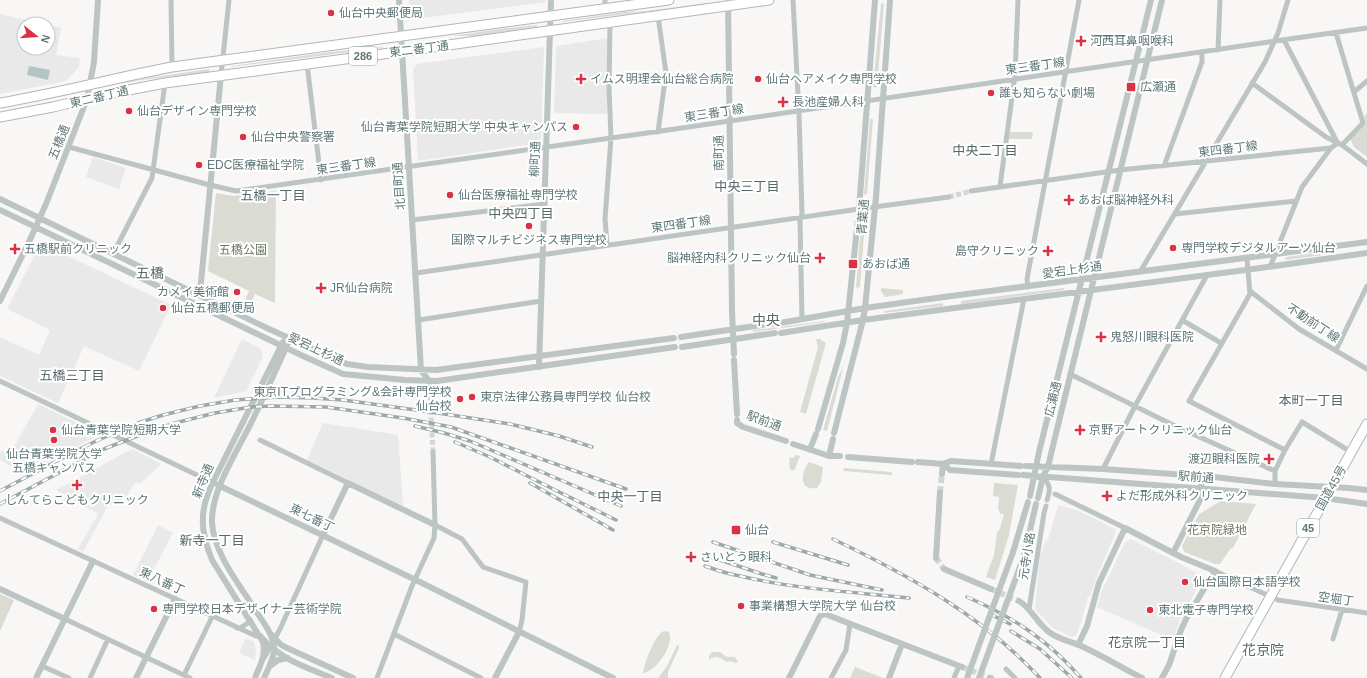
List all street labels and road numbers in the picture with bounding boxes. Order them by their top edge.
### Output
street label: 東二番丁通 [388,38,450,60]
road number: 286 [349,47,377,65]
street label: 東三番丁線 [1004,55,1066,77]
street label: 東二番丁通 [68,83,130,111]
street label: 東三番丁線 [683,101,745,125]
street label: 五橋通 [46,123,72,161]
street label: 南町通 [712,135,726,171]
street label: 東四番丁線 [1197,138,1259,160]
street label: 柳町通 [527,141,543,177]
street label: 東三番丁線 [315,155,377,177]
street label: 北目町通 [390,162,408,210]
street label: 青葉通 [854,198,872,236]
street label: 東四番丁線 [650,213,712,235]
street label: 愛宕上杉通 [1041,259,1103,281]
street label: 不動前丁線 [1284,301,1342,345]
street label: 愛宕上杉通 [286,330,346,368]
street label: 広瀬通 [1042,380,1064,418]
street label: 駅前通 [745,408,783,434]
street label: 新寺通 [190,462,216,500]
street label: 国道45号 [1313,463,1349,513]
street label: 駅前通 [1178,469,1214,485]
street label: 東七番丁 [287,501,337,535]
road number: 45 [1297,519,1319,537]
street label: 元寺小路 [1016,531,1038,581]
street label: 東八番丁 [137,565,187,597]
street label: 空堀丁 [1317,590,1355,608]

